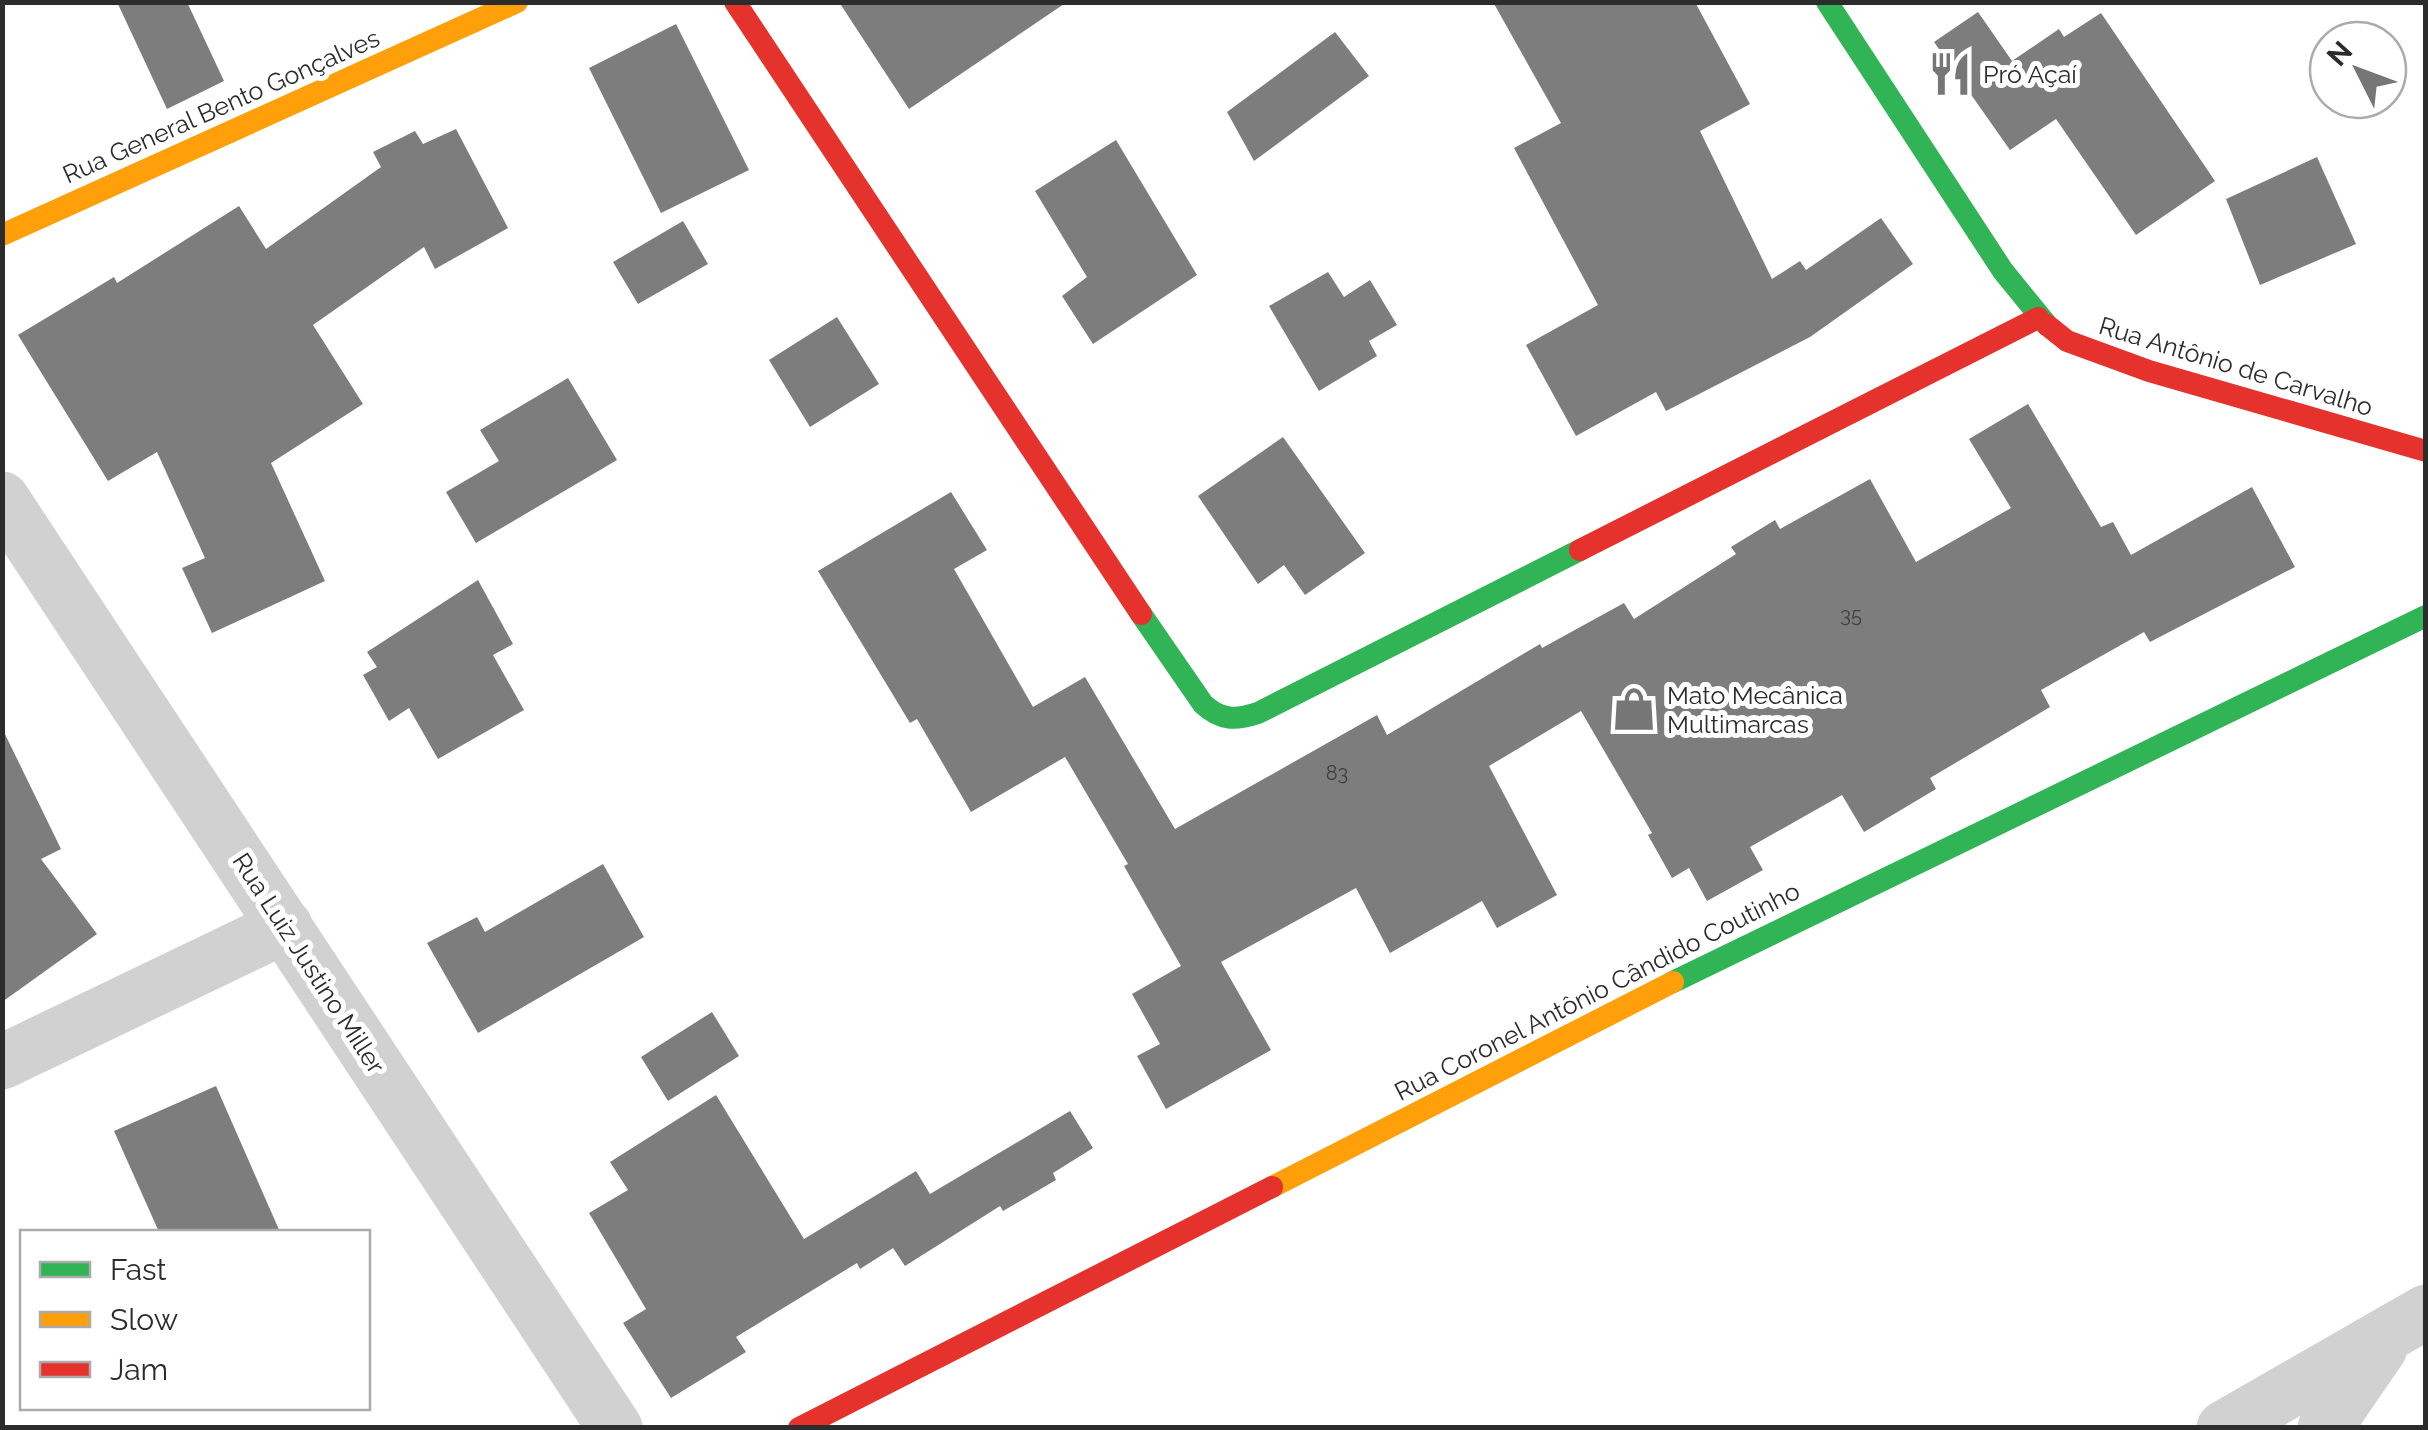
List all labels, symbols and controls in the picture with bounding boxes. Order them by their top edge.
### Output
north arrow [2308,20,2408,120]
street label: Rua General Bento Gonçalves [58,22,384,190]
text: N [2320,35,2359,73]
restaurant icon: Pró Açaí [1926,50,1974,98]
place label: Pró Açaí [1983,59,2077,89]
street label: Rua Antônio de Carvalho [2095,310,2377,422]
house number: 35 [1840,603,1862,627]
place label: Mato Mecânica Multimarcas [1667,680,1843,739]
shop icon: Mato Mecânica Multimarcas [1610,685,1658,733]
house number: 83 [1326,761,1348,785]
street label: Rua Luiz Justino Miller [227,847,392,1079]
street label: Rua Coronel Antônio Cândido Coutinho [1389,875,1805,1107]
legend [20,1230,370,1410]
text: Fast [110,1252,167,1287]
text: Slow [110,1302,178,1337]
text: Jam [110,1352,168,1387]

